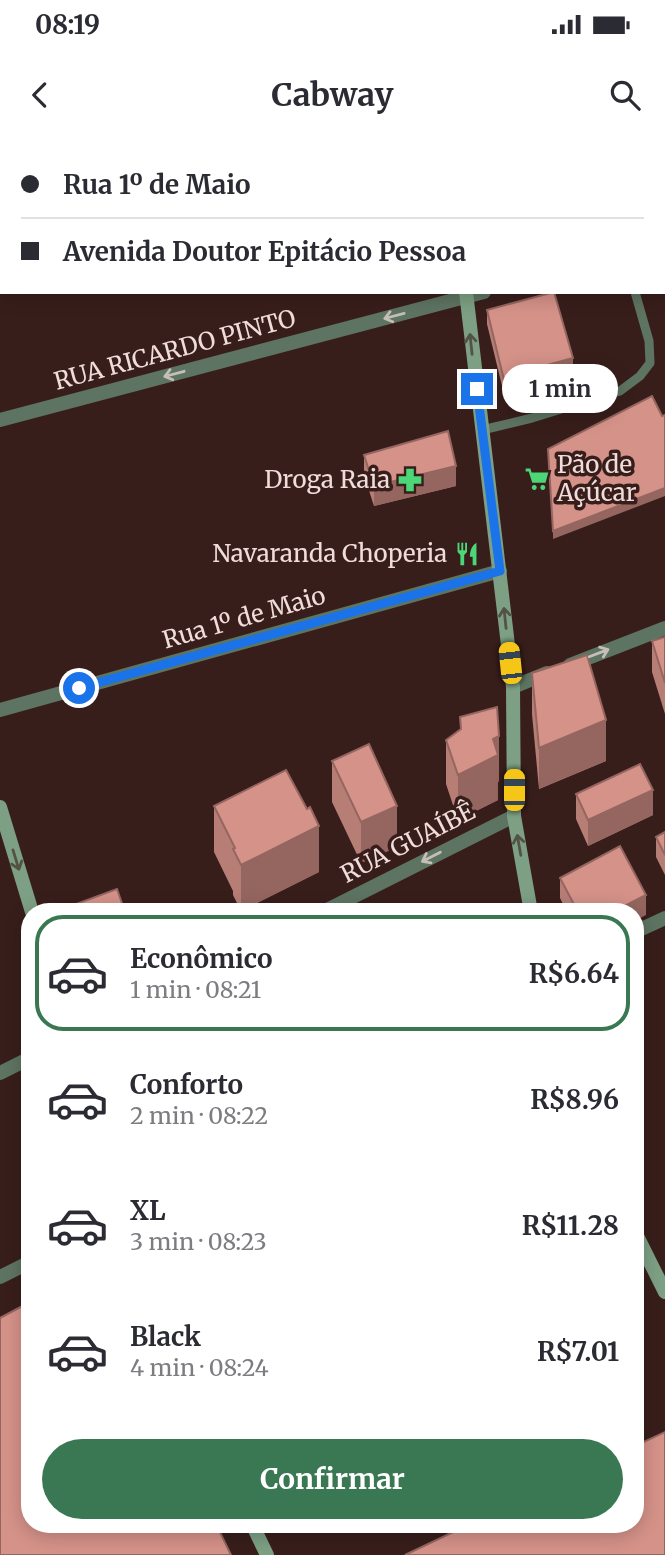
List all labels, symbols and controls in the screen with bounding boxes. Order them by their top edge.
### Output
text: 08:19 [35,8,100,41]
text: Cabway [271,75,394,115]
icon: back [21,76,59,114]
icon: search [606,76,644,114]
text: Rua 1º de Maio [63,168,250,201]
text: Avenida Doutor Epitácio Pessoa [63,235,466,268]
street label: RUA RICARDO PINTO [51,302,299,397]
one-way arrow [383,310,406,323]
one-way arrow [464,333,477,355]
callout: 1 min [502,364,617,414]
one-way arrow [163,368,186,381]
route end [461,373,493,405]
text: 1 min [529,374,591,403]
place label: Pão de Açúcar [556,449,637,508]
place label: Droga Raia [264,464,390,495]
supermarket icon: Pão de Açúcar [523,465,551,493]
pharmacy icon: Droga Raia [396,466,424,494]
place label: Navaranda Choperia [212,538,447,569]
restaurant icon: Navaranda Choperia [453,540,481,568]
street label: Rua 1º de Maio [159,579,329,656]
one-way arrow [498,607,511,630]
car [498,641,523,685]
one-way arrow [588,646,610,659]
route start [63,672,95,704]
car [504,769,525,811]
street label: RUA GUAÍBÊ [335,794,481,890]
one-way arrow [512,834,525,857]
one-way arrow [10,848,23,870]
one-way arrow [421,851,442,865]
icon: car [46,942,109,1005]
text: Econômico [130,942,273,975]
text: R$6.64 [529,957,619,990]
text: 1 min · 08:21 [130,975,261,1004]
icon: car [46,1068,109,1131]
text: Conforto [130,1068,243,1101]
text: R$8.96 [530,1083,619,1116]
text: 2 min · 08:22 [130,1101,268,1130]
icon: car [46,1194,109,1257]
text: XL [130,1194,166,1227]
text: R$11.28 [522,1209,619,1242]
text: 3 min · 08:23 [130,1227,267,1256]
icon: car [46,1320,109,1383]
text: Black [130,1320,201,1353]
text: R$7.01 [537,1335,619,1368]
text: 4 min · 08:24 [130,1353,269,1382]
button: Confirmar [42,1439,623,1519]

